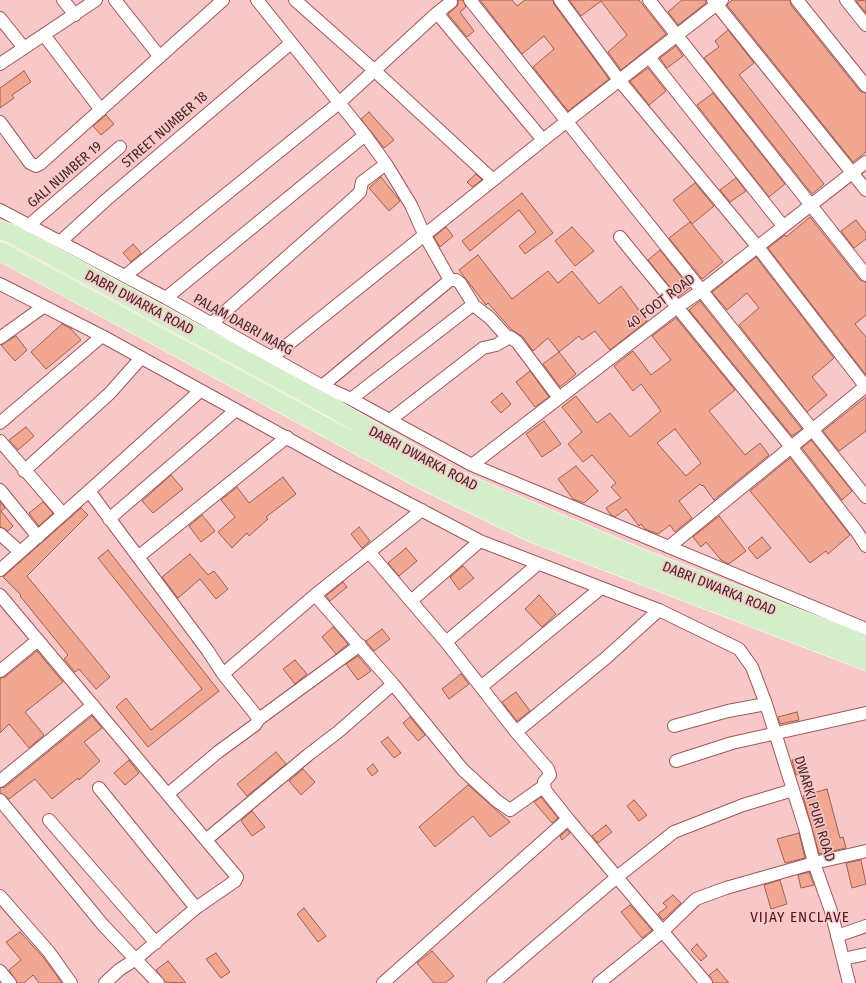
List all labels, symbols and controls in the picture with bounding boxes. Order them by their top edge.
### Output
street label: STREET NUMBER 18 [119,88,211,172]
street label: GALI NUMBER 19 [25,138,105,212]
street label: DABRI DWARKA ROAD [82,267,196,339]
street label: 40 FOOT ROAD [623,271,699,333]
street label: PALAM DABRI MARG [190,291,296,359]
street label: DABRI DWARKA ROAD [366,423,480,495]
street label: DABRI DWARKA ROAD [660,559,778,619]
street label: DWARKI PURI ROAD [790,754,838,864]
district label: VIJAY ENCLAVE [750,909,850,927]

